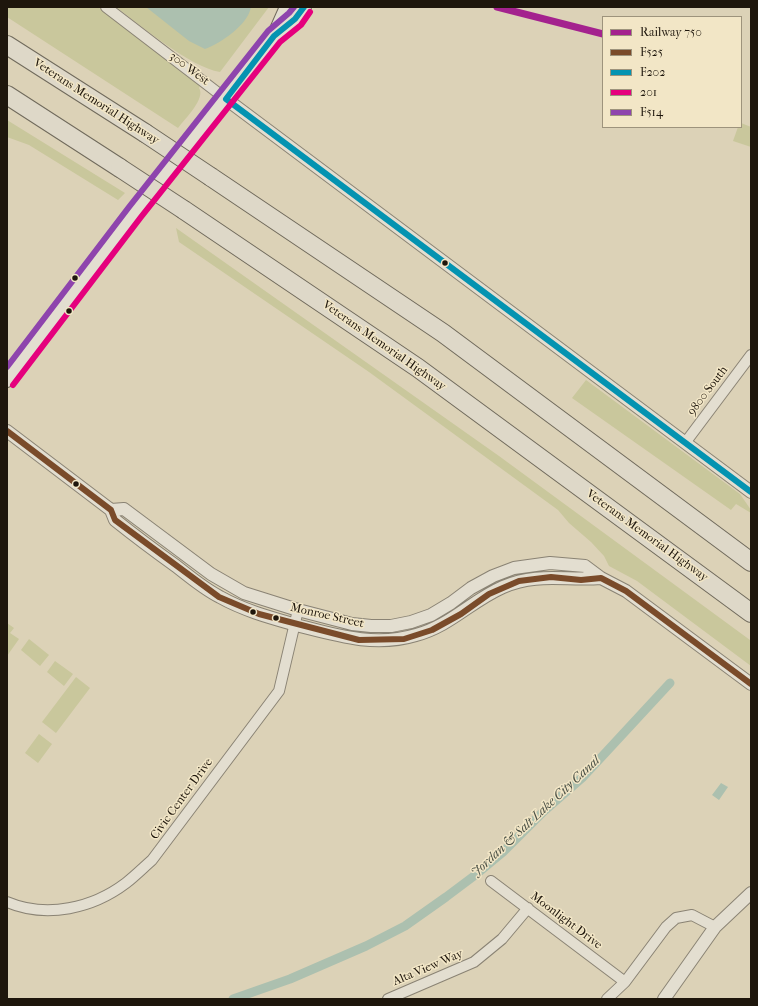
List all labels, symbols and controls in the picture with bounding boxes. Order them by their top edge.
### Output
legend [602,16,742,128]
text: Railway 750 [640,25,702,39]
text: F525 [640,45,663,59]
street label: 300 West [166,49,212,89]
street label: Veterans Memorial Highway [30,56,162,148]
text: F202 [640,65,665,79]
text: 201 [640,85,657,99]
text: F514 [640,105,663,119]
unlabelled marker [440,258,450,268]
unlabelled marker [70,273,80,283]
street label: Veterans Memorial Highway [320,298,448,394]
unlabelled marker [64,306,74,316]
street label: 9800 South [685,363,731,419]
unlabelled marker [71,479,81,489]
street label: Veterans Memorial Highway [583,487,711,585]
street label: Monroe Street [289,601,365,631]
unlabelled marker [248,607,258,617]
unlabelled marker [271,613,281,623]
water label: Jordan & Salt Lake City Canal [469,753,603,881]
street label: Civic Center Drive [148,756,216,842]
street label: Moonlight Drive [527,889,605,953]
street label: Alta View Way [391,947,465,989]

